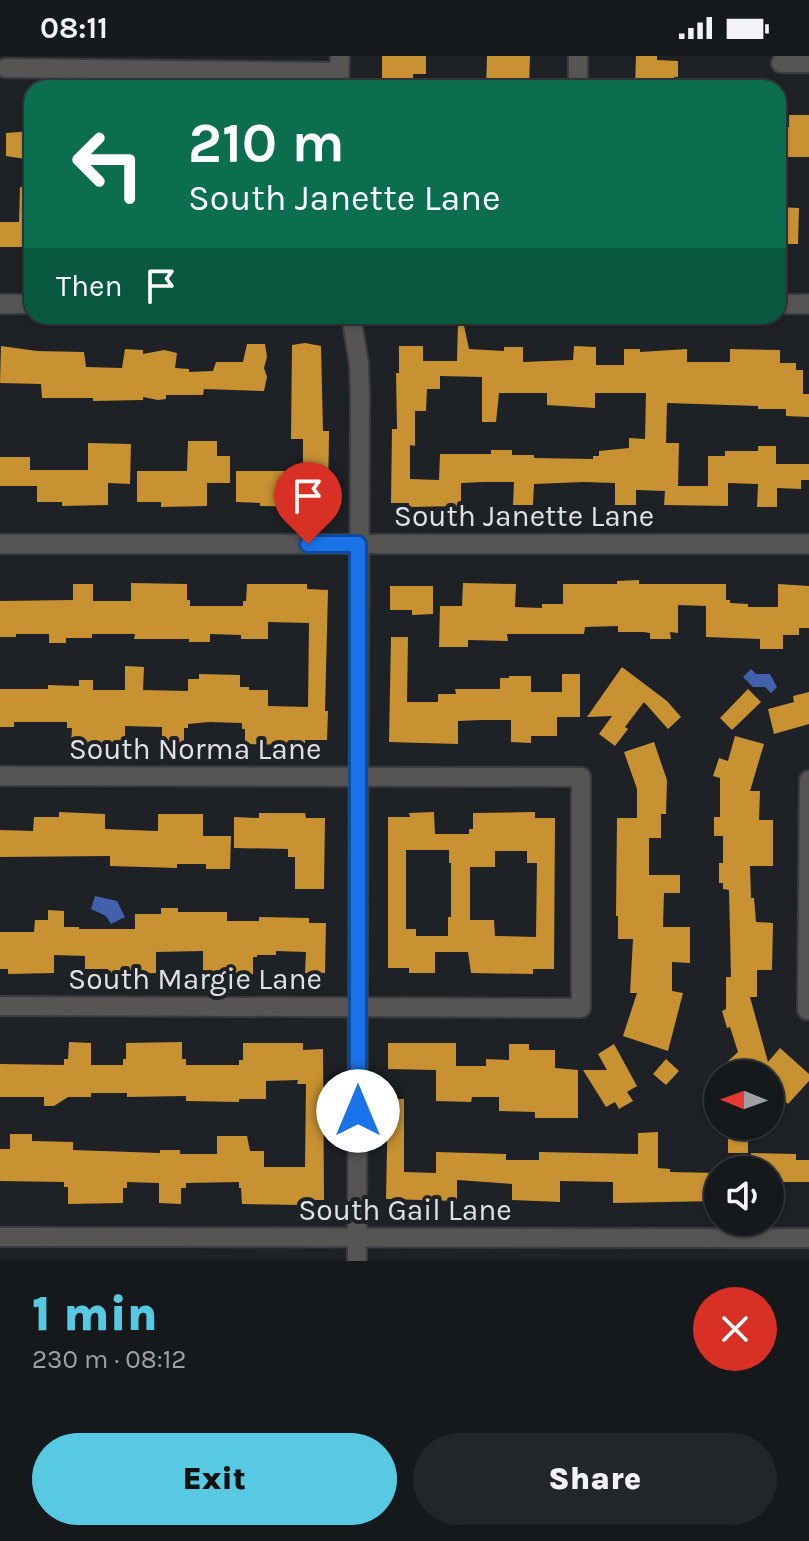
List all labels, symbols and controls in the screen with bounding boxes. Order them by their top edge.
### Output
text: 08:11 [40,10,108,46]
text: 210 m [188,110,345,175]
icon: left [56,112,160,216]
text: South Janette Lane [188,177,501,219]
icon: arrive [139,264,183,308]
text: Then [56,268,123,304]
pin [274,462,342,544]
icon: arrive [286,474,330,518]
street label: South Janette Lane [394,498,654,534]
street label: South Norma Lane [69,731,321,767]
street label: South Margie Lane [68,961,322,997]
north arrow [704,1060,784,1140]
map controls [704,1060,784,1236]
position arrow [316,1069,400,1153]
button: sound [704,1156,784,1236]
street label: South Gail Lane [298,1192,512,1228]
text: 1 min [32,1286,158,1342]
button: close [693,1287,777,1371]
text: 230 m · 08:12 [32,1344,186,1375]
button: Exit [32,1433,397,1525]
button: Share [413,1433,777,1525]

